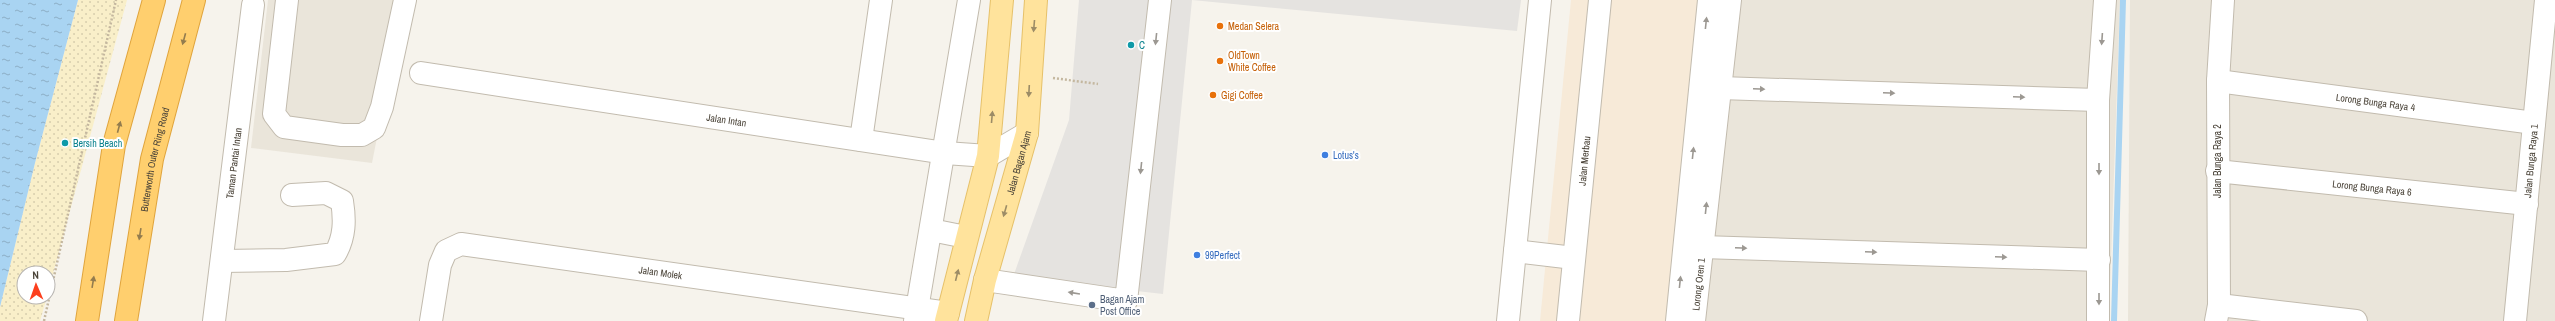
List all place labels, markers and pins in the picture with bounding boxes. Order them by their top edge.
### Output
place label: Medan Selera [1228,20,1279,33]
marker: Medan Selera [1215,21,1225,31]
place label: C [1139,39,1145,52]
marker: C [1126,40,1136,50]
place label: OldTown White Coffee [1228,49,1276,74]
marker: OldTown White Coffee [1215,56,1225,66]
place label: Gigi Coffee [1221,89,1263,102]
marker: Gigi Coffee [1208,90,1218,100]
place label: Bersih Beach [73,137,122,150]
marker: Bersih Beach [60,138,70,148]
place label: Lotus's [1333,149,1359,162]
marker: Lotus's [1320,150,1330,160]
place label: 99Perfect [1205,249,1241,262]
marker: 99Perfect [1192,250,1202,260]
place label: Bagan Ajam Post Office [1100,293,1144,318]
marker: Bagan Ajam Post Office [1087,300,1097,310]

